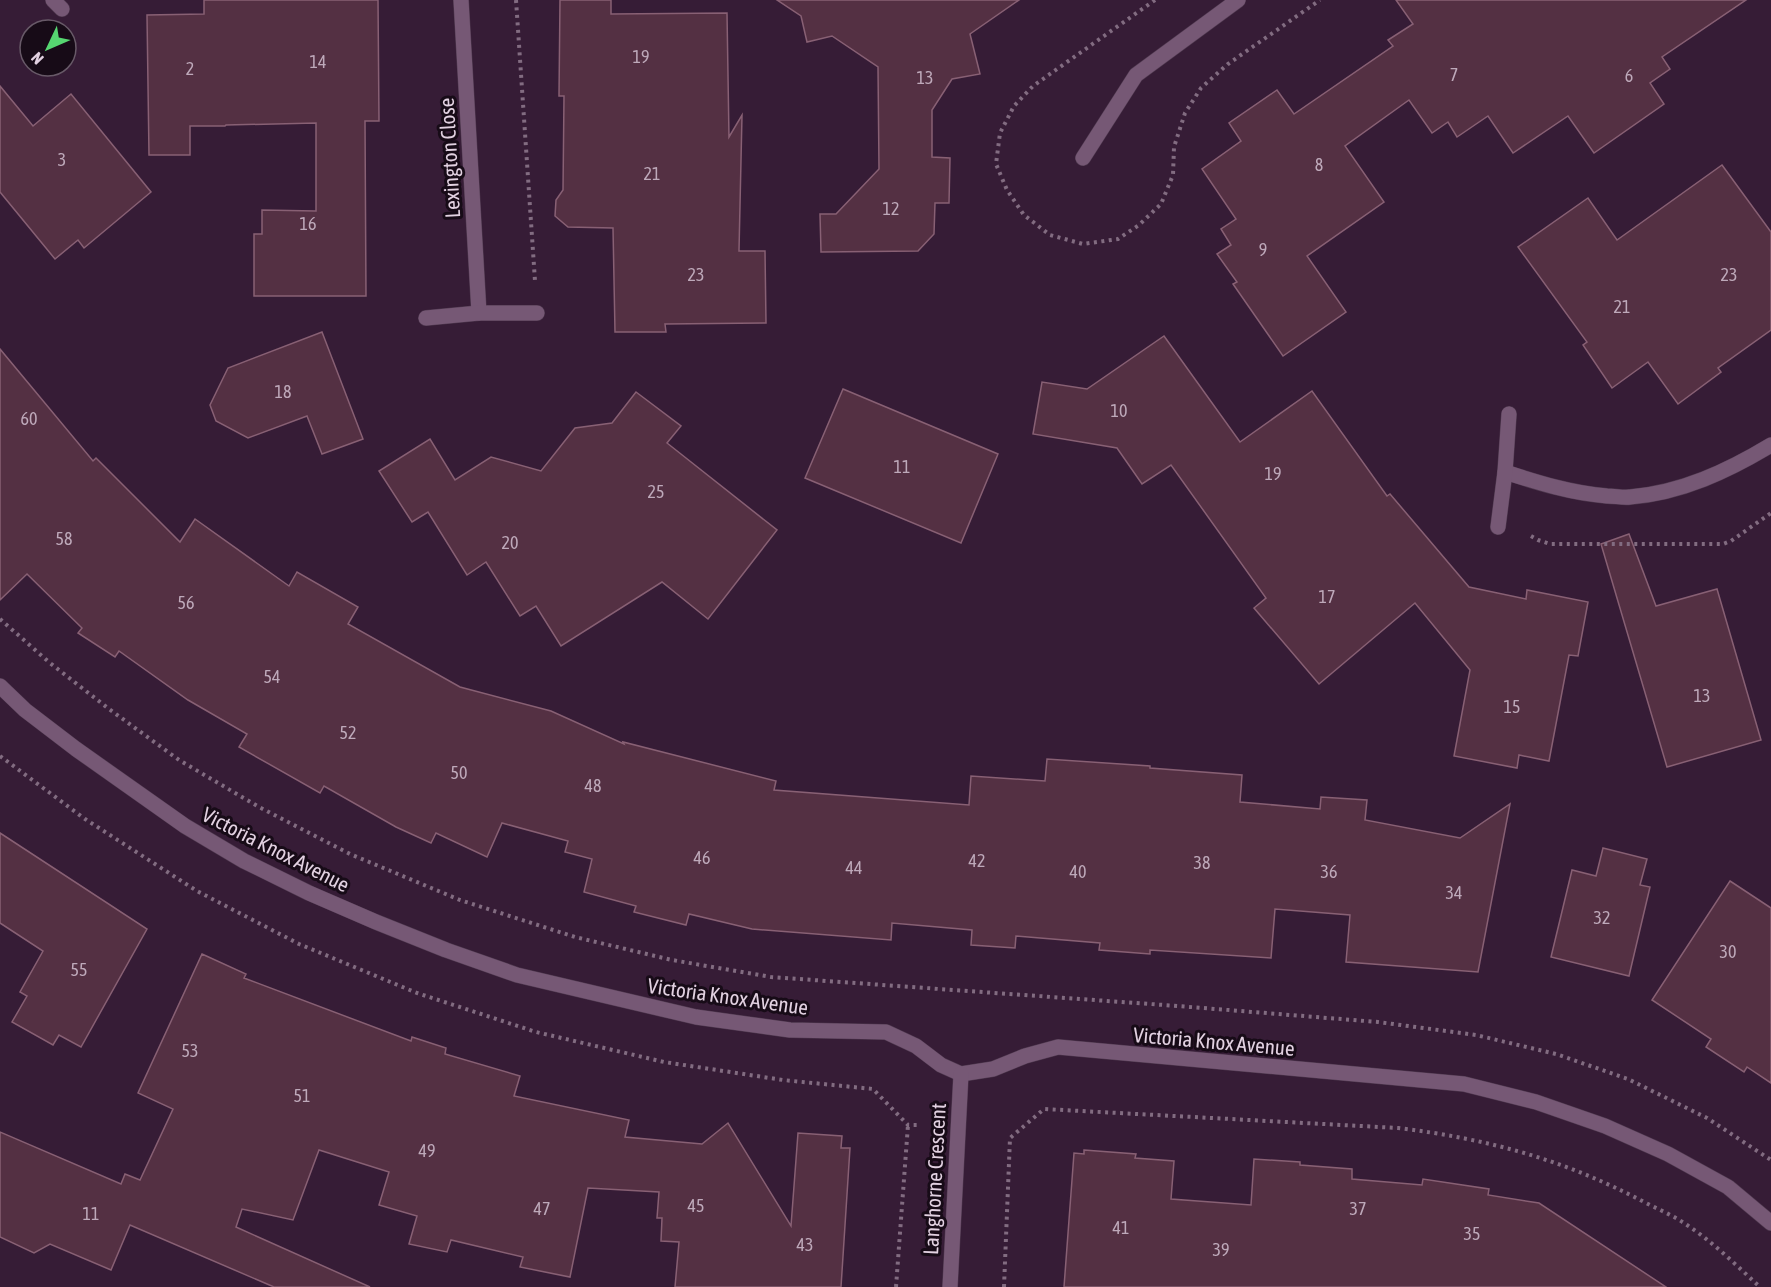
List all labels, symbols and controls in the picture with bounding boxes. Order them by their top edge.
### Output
north arrow [18,18,78,78]
house number: 19 [633,46,649,67]
text: N [27,49,47,68]
house number: 14 [310,51,326,72]
house number: 2 [186,58,194,79]
house number: 7 [1450,64,1458,85]
house number: 6 [1625,65,1633,86]
house number: 13 [917,67,933,88]
street label: Lexington Close [434,97,464,219]
house number: 3 [58,149,66,170]
house number: 8 [1315,154,1323,175]
house number: 21 [644,163,660,184]
house number: 12 [883,198,899,219]
house number: 16 [300,213,316,234]
house number: 9 [1259,239,1267,260]
house number: 23 [688,264,704,285]
house number: 23 [1721,264,1737,285]
house number: 21 [1614,296,1630,317]
house number: 18 [275,381,291,402]
house number: 10 [1111,400,1127,421]
house number: 60 [21,408,37,429]
house number: 11 [894,456,910,477]
house number: 19 [1265,463,1281,484]
house number: 25 [648,481,664,502]
house number: 58 [56,528,72,549]
house number: 20 [502,532,518,553]
house number: 17 [1319,586,1335,607]
house number: 56 [178,592,194,613]
house number: 54 [264,666,280,687]
house number: 13 [1694,685,1710,706]
house number: 15 [1504,696,1520,717]
house number: 52 [340,722,356,743]
house number: 50 [451,762,467,783]
house number: 48 [585,775,601,796]
street label: Victoria Knox Avenue [198,802,354,896]
house number: 46 [694,847,710,868]
house number: 42 [969,850,985,871]
house number: 38 [1194,852,1210,873]
house number: 44 [846,857,862,878]
house number: 40 [1070,861,1086,882]
house number: 36 [1321,861,1337,882]
house number: 34 [1446,882,1462,903]
house number: 32 [1594,907,1610,928]
house number: 30 [1720,941,1736,962]
house number: 55 [71,959,87,980]
street label: Victoria Knox Avenue [646,973,810,1019]
street label: Victoria Knox Avenue [1132,1022,1296,1060]
house number: 53 [182,1040,198,1061]
house number: 51 [294,1085,310,1106]
street label: Langhorne Crescent [918,1102,950,1256]
house number: 49 [419,1140,435,1161]
house number: 45 [688,1195,704,1216]
house number: 47 [534,1198,550,1219]
house number: 37 [1350,1198,1366,1219]
house number: 11 [83,1203,99,1224]
house number: 41 [1113,1217,1129,1238]
house number: 35 [1464,1223,1480,1244]
house number: 43 [797,1234,813,1255]
house number: 39 [1213,1239,1229,1260]

